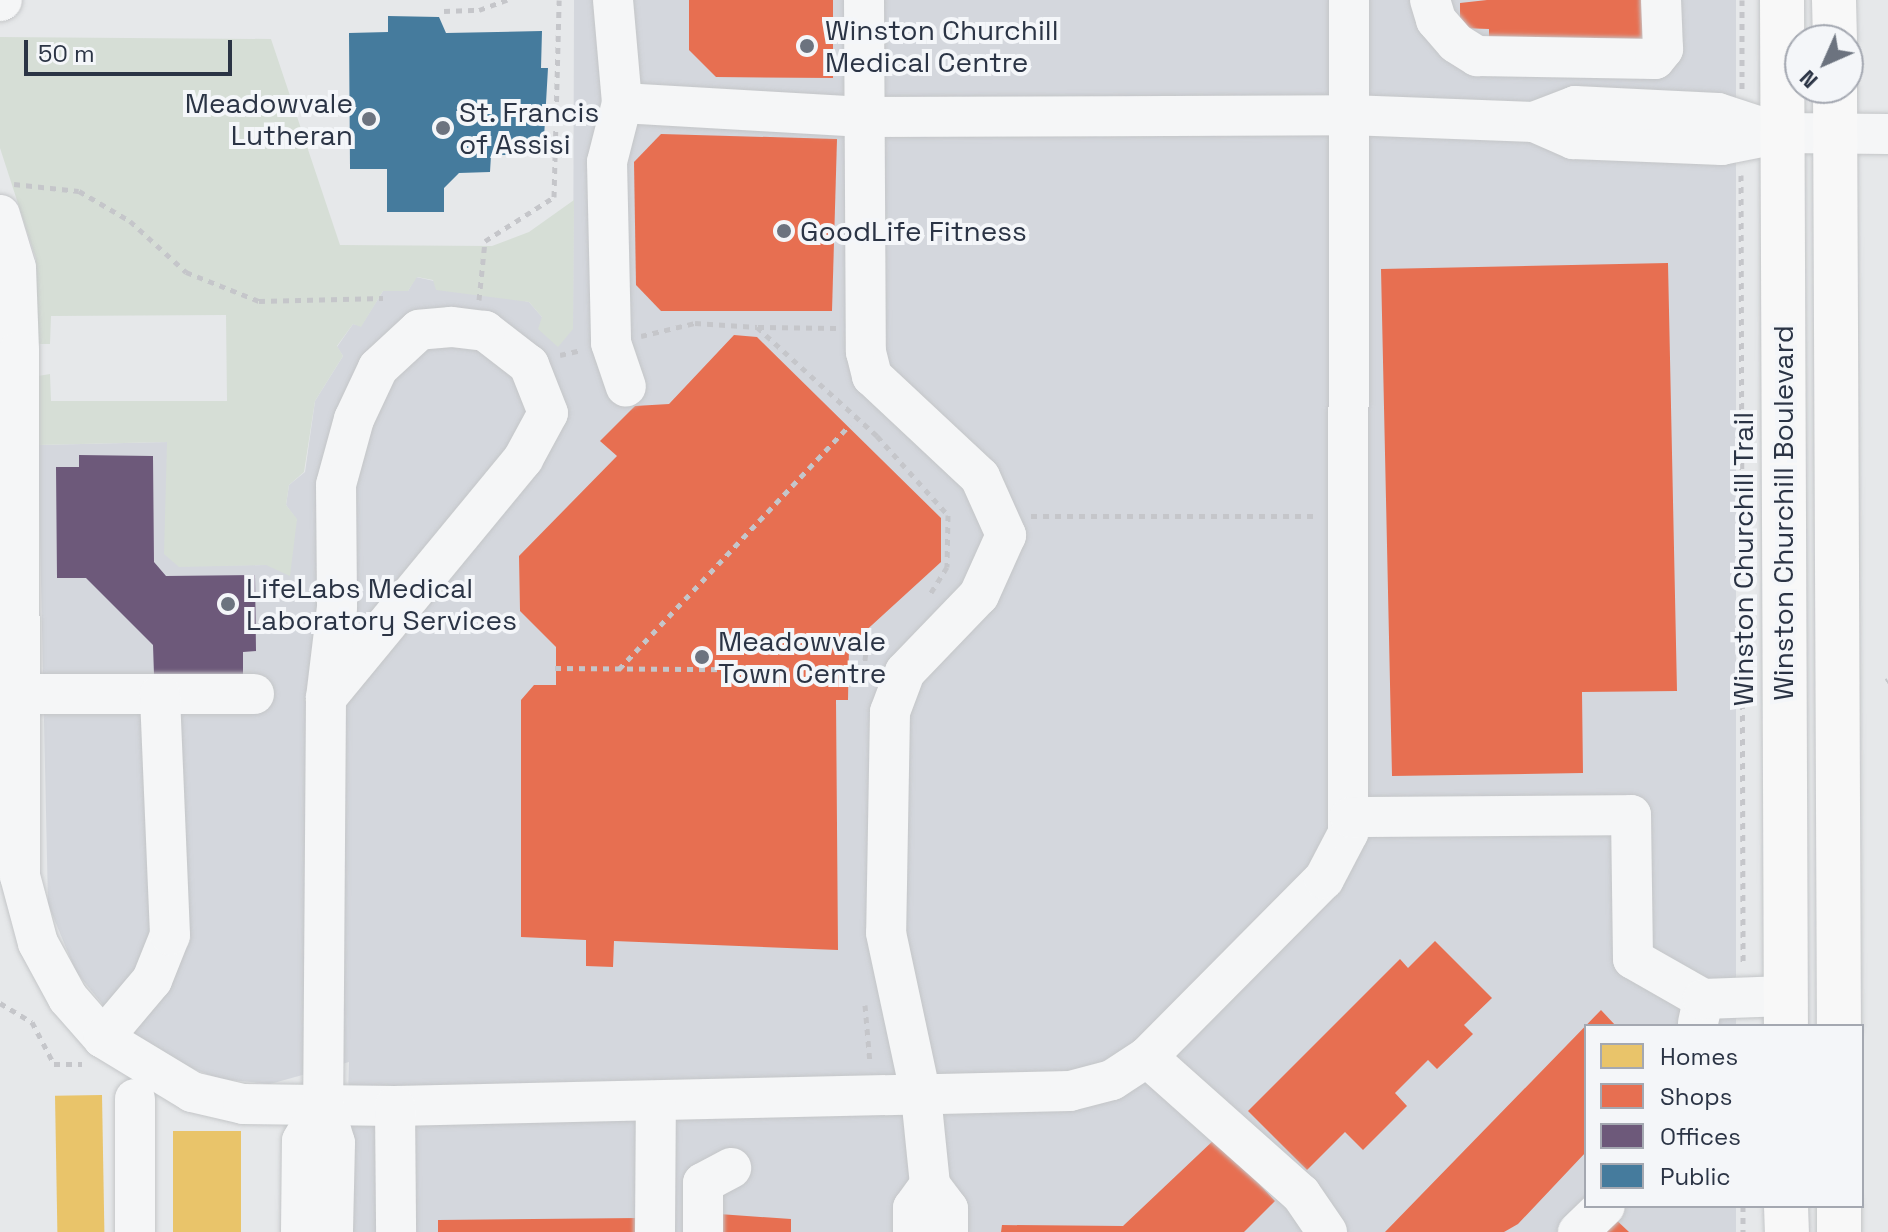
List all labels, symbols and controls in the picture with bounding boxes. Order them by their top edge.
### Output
place label: Winston Churchill Medical Centre [825,13,1059,79]
scale bar [28,24,236,74]
north arrow [1784,24,1864,104]
marker: Winston Churchill Medical Centre [796,35,818,57]
text: 50 m [38,38,95,69]
text: N [1793,64,1824,95]
place label: Meadowvale Lutheran [185,86,353,152]
place label: St. Francis of Assisi [459,95,600,161]
marker: Meadowvale Lutheran [360,110,378,128]
marker: St. Francis of Assisi [434,119,452,137]
place label: GoodLife Fitness [800,214,1027,248]
marker: GoodLife Fitness [775,222,793,240]
street label: Winston Churchill Boulevard [1766,325,1800,701]
street label: Winston Churchill Trail [1726,411,1760,707]
place label: LifeLabs Medical Laboratory Services [246,571,517,637]
marker: LifeLabs Medical Laboratory Services [217,593,239,615]
place label: Meadowvale Town Centre [718,624,886,690]
marker: Meadowvale Town Centre [693,648,711,666]
legend [1584,1024,1864,1208]
text: Homes [1660,1041,1738,1072]
text: Shops [1660,1081,1732,1112]
text: Offices [1660,1121,1741,1152]
text: Public [1660,1161,1731,1192]

